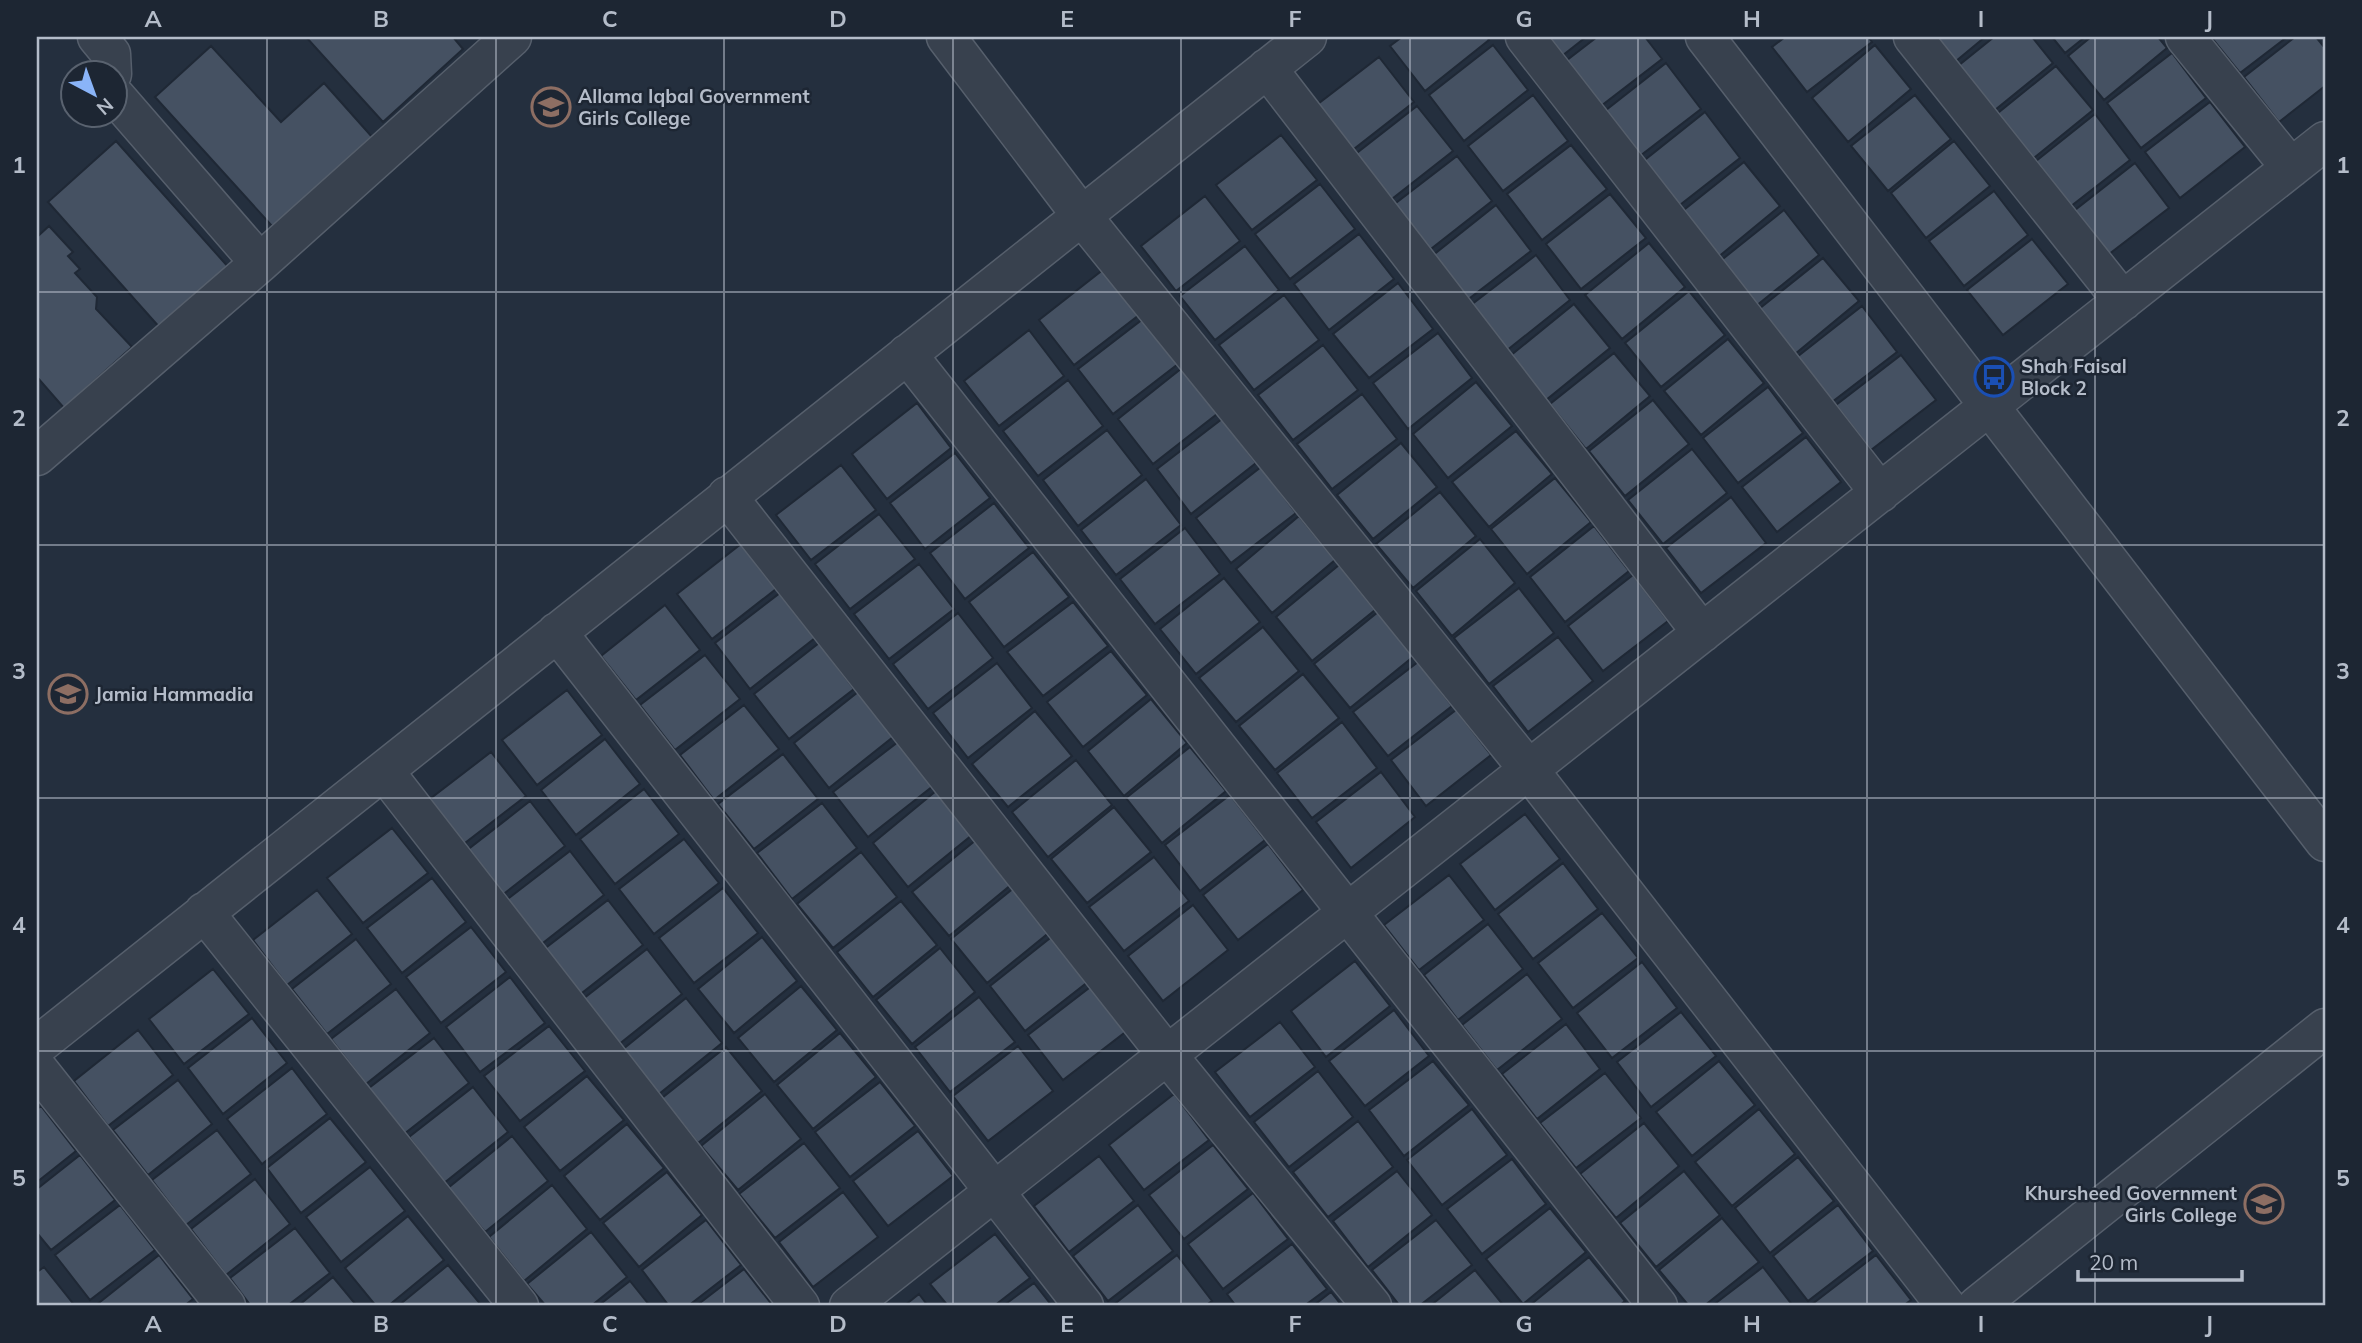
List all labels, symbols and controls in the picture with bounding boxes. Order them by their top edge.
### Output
text: A [144,4,162,33]
text: B [373,4,389,33]
text: C [602,4,618,33]
text: D [829,4,847,33]
text: E [1060,4,1074,33]
text: F [1288,4,1302,33]
text: G [1515,4,1533,33]
text: H [1743,4,1761,33]
text: I [1978,4,1984,33]
text: J [2205,4,2213,33]
north arrow [60,60,130,130]
place label: Allama Iqbal Government Girls College [578,84,810,130]
school or university icon: Allama Iqbal Government Girls College [530,86,572,128]
text: N [92,93,118,121]
text: 1 [12,150,26,179]
text: 1 [2336,150,2350,179]
place label: Shah Faisal Block 2 [2021,354,2127,400]
bus stop icon: Shah Faisal Block 2 [1973,356,2015,398]
text: 2 [12,403,26,432]
text: 2 [2336,403,2350,432]
text: 3 [12,656,26,685]
text: 3 [2336,656,2350,685]
school or university icon: Jamia Hammadia [47,673,89,715]
place label: Jamia Hammadia [95,682,254,706]
text: 4 [12,910,26,939]
text: 4 [2336,910,2350,939]
text: 5 [12,1163,26,1192]
text: 5 [2336,1163,2350,1192]
place label: Khursheed Government Girls College [2025,1181,2237,1227]
school or university icon: Khursheed Government Girls College [2243,1183,2285,1225]
scale bar [2078,1238,2243,1282]
text: 20 m [2089,1249,2138,1275]
text: A [144,1309,162,1338]
text: B [373,1309,389,1338]
text: C [602,1309,618,1338]
text: D [829,1309,847,1338]
text: E [1060,1309,1074,1338]
text: F [1288,1309,1302,1338]
text: G [1515,1309,1533,1338]
text: H [1743,1309,1761,1338]
text: I [1978,1309,1984,1338]
text: J [2205,1309,2213,1338]

